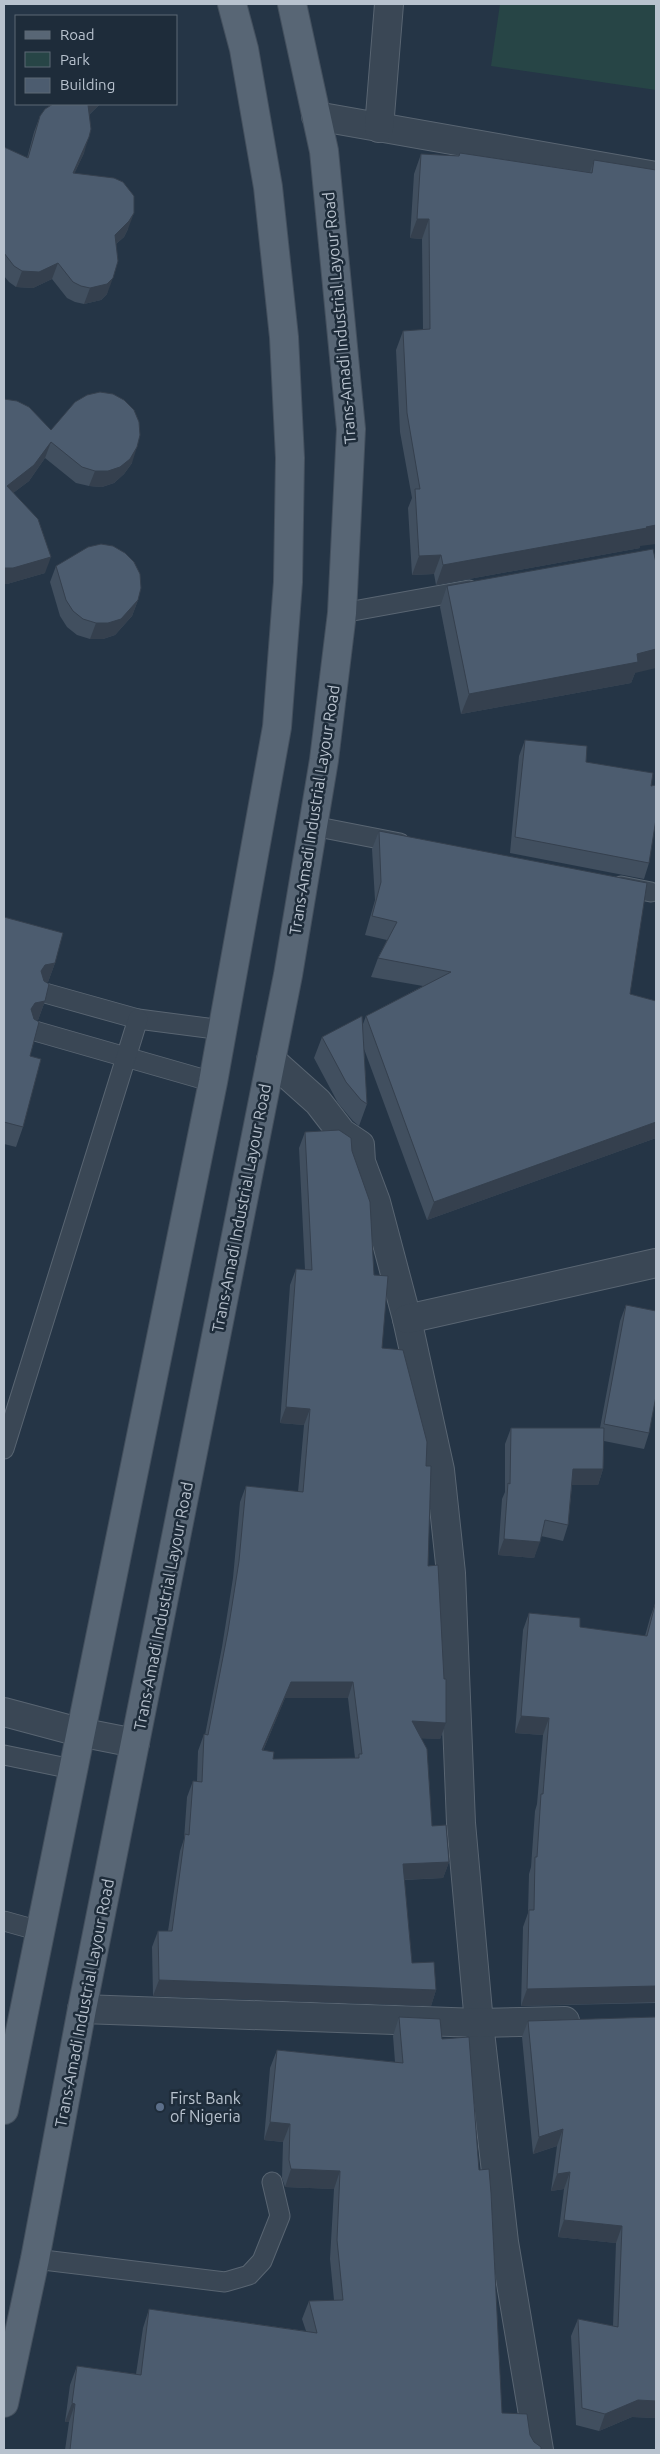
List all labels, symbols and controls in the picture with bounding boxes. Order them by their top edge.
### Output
legend [15,15,178,105]
text: Road [60,26,95,43]
text: Park [60,51,90,68]
text: Building [60,76,115,93]
street label: Trans-Amadi Industrial Layour Road [319,191,359,445]
street label: Trans-Amadi Industrial Layour Road [285,684,343,936]
street label: Trans-Amadi Industrial Layour Road [208,1082,274,1334]
street label: Trans-Amadi Industrial Layour Road [130,1480,196,1732]
street label: Trans-Amadi Industrial Layour Road [51,1877,117,2129]
place label: First Bank of Nigeria [170,2089,241,2125]
marker: First Bank of Nigeria [154,2101,166,2113]

